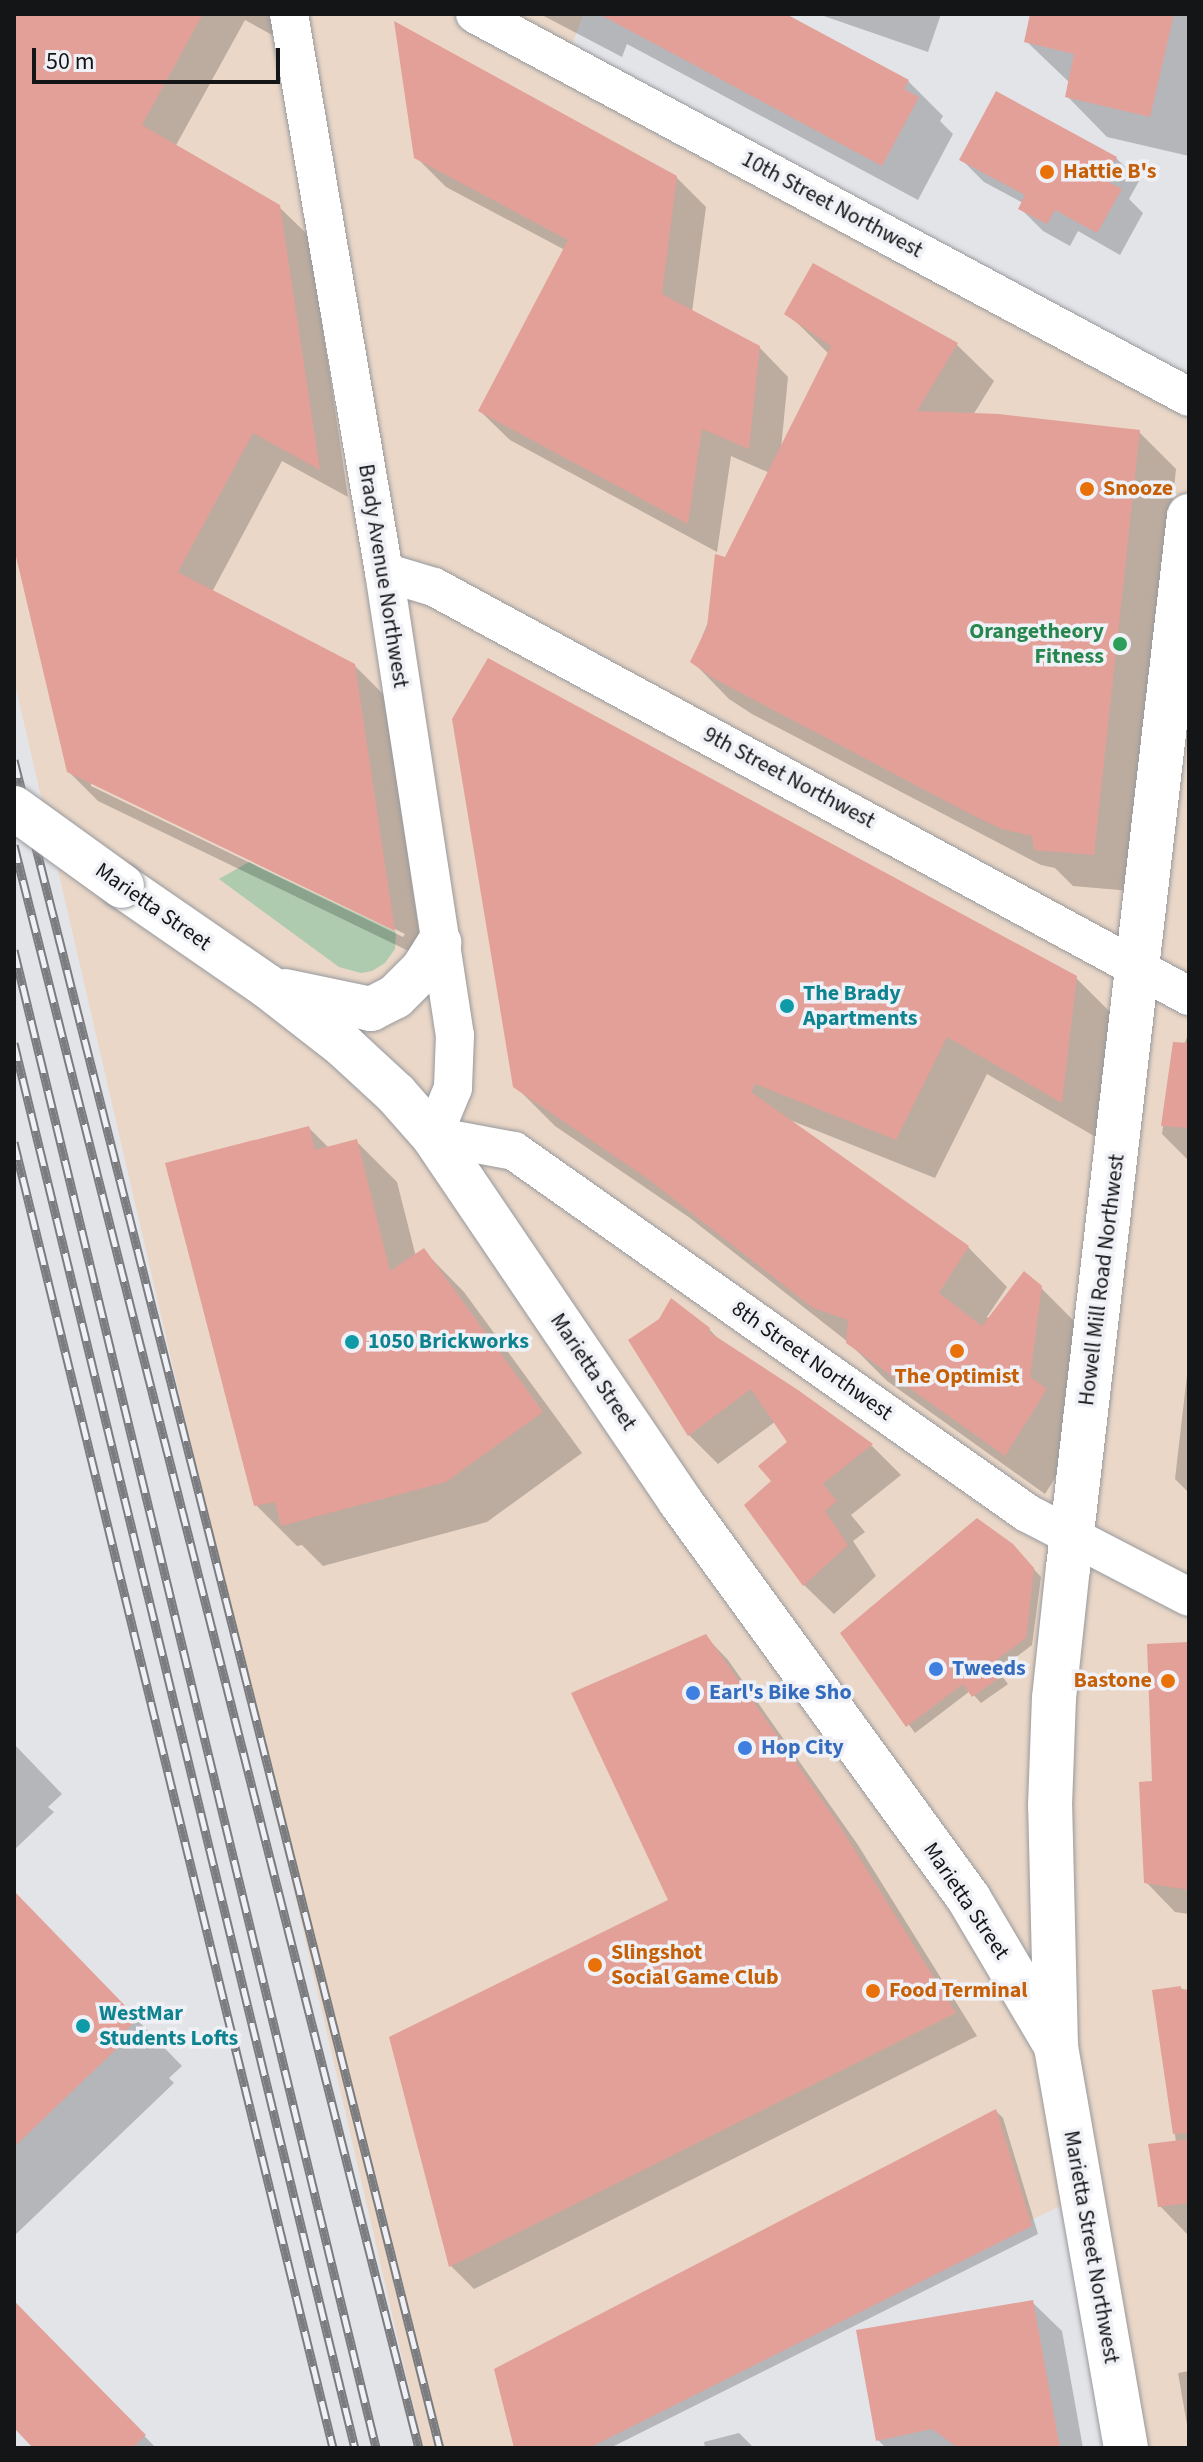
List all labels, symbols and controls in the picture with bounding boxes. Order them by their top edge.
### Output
scale bar [36,32,284,82]
text: 50 m [46,44,95,79]
street label: 10th Street Northwest [737,146,927,264]
place label: Hattie B's [1063,159,1157,185]
marker: Hattie B's [1038,163,1056,181]
street label: Brady Avenue Northwest [352,462,414,690]
place label: Snooze [1103,476,1173,502]
marker: Snooze [1078,480,1096,498]
place label: Orangetheory Fitness [969,618,1104,670]
marker: Orangetheory Fitness [1111,635,1129,653]
street label: 9th Street Northwest [699,722,879,834]
street label: Marietta Street [90,857,216,957]
place label: The Brady Apartments [803,980,918,1032]
marker: The Brady Apartments [778,997,796,1015]
street label: Howell Mill Road Northwest [1073,1153,1131,1407]
street label: 8th Street Northwest [726,1296,898,1426]
street label: Marietta Street [544,1308,642,1436]
place label: 1050 Brickworks [368,1329,529,1355]
marker: 1050 Brickworks [343,1333,361,1351]
marker: The Optimist [948,1342,966,1360]
place label: The Optimist [895,1364,1019,1390]
place label: Tweeds [952,1656,1026,1682]
marker: Tweeds [927,1660,945,1678]
place label: Bastone [1074,1668,1152,1694]
marker: Bastone [1159,1672,1177,1690]
place label: Earl's Bike Sho [709,1680,852,1706]
marker: Earl's Bike Sho [684,1684,702,1702]
place label: Hop City [761,1735,844,1761]
marker: Hop City [736,1739,754,1757]
street label: Marietta Street [917,1837,1015,1965]
place label: Slingshot Social Game Club [611,1939,779,1990]
marker: Slingshot Social Game Club [586,1956,604,1974]
place label: Food Terminal [889,1978,1028,2004]
marker: Food Terminal [864,1982,882,2000]
place label: WestMar Students Lofts [99,2000,238,2052]
marker: WestMar Students Lofts [74,2017,92,2035]
street label: Marietta Street Northwest [1058,2129,1124,2365]

